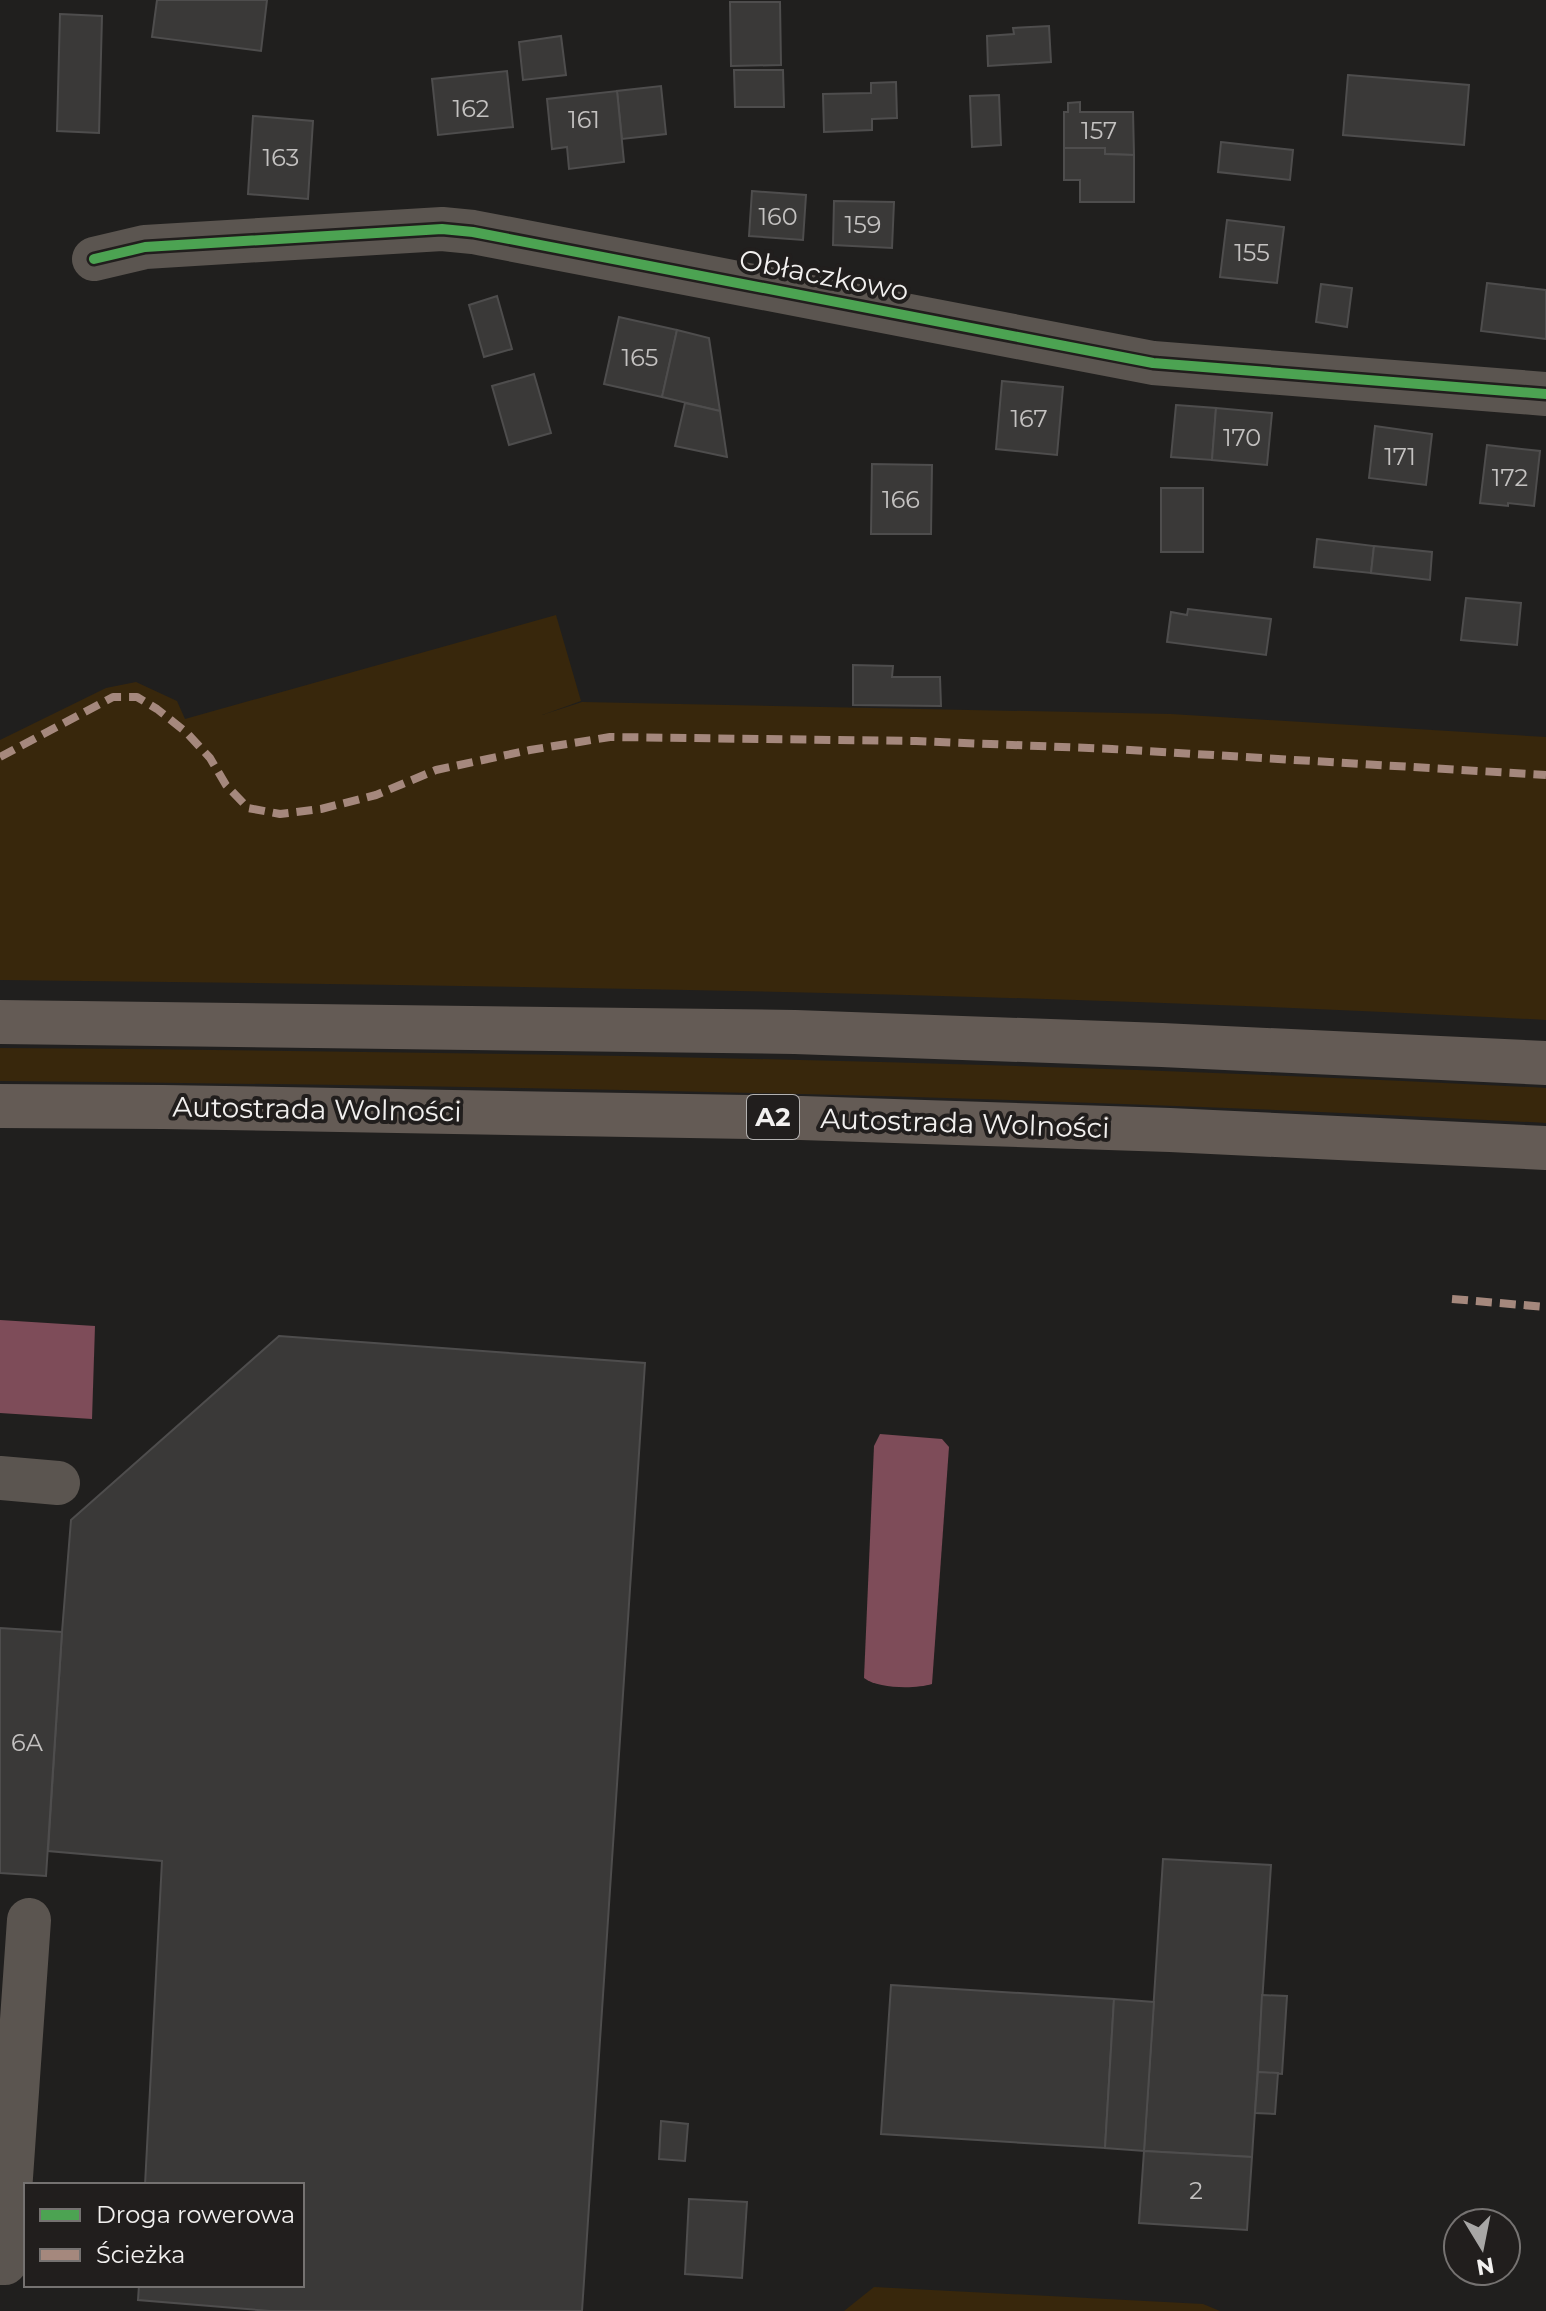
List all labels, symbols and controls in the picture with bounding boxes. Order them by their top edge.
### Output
house number: 162 [453,94,489,123]
house number: 161 [568,105,600,134]
house number: 157 [1081,116,1117,145]
house number: 163 [263,143,299,172]
house number: 160 [758,202,798,231]
house number: 159 [845,210,881,239]
house number: 155 [1234,238,1270,267]
street label: Obłaczkowo [736,242,912,308]
house number: 165 [622,343,658,372]
house number: 167 [1010,404,1048,433]
house number: 170 [1223,423,1261,452]
house number: 171 [1384,442,1416,471]
house number: 172 [1492,463,1528,492]
house number: 166 [882,485,920,514]
street label: Autostrada Wolności [172,1089,462,1129]
road number: A2 [747,1095,799,1139]
street label: Autostrada Wolności [820,1101,1110,1145]
house number: 6A [11,1728,44,1757]
house number: 2 [1189,2176,1203,2205]
legend [24,2183,304,2287]
text: Droga rowerowa [96,2200,295,2229]
north arrow [1442,2207,1522,2287]
text: Ścieżka [96,2240,185,2269]
text: N [1474,2251,1496,2281]

